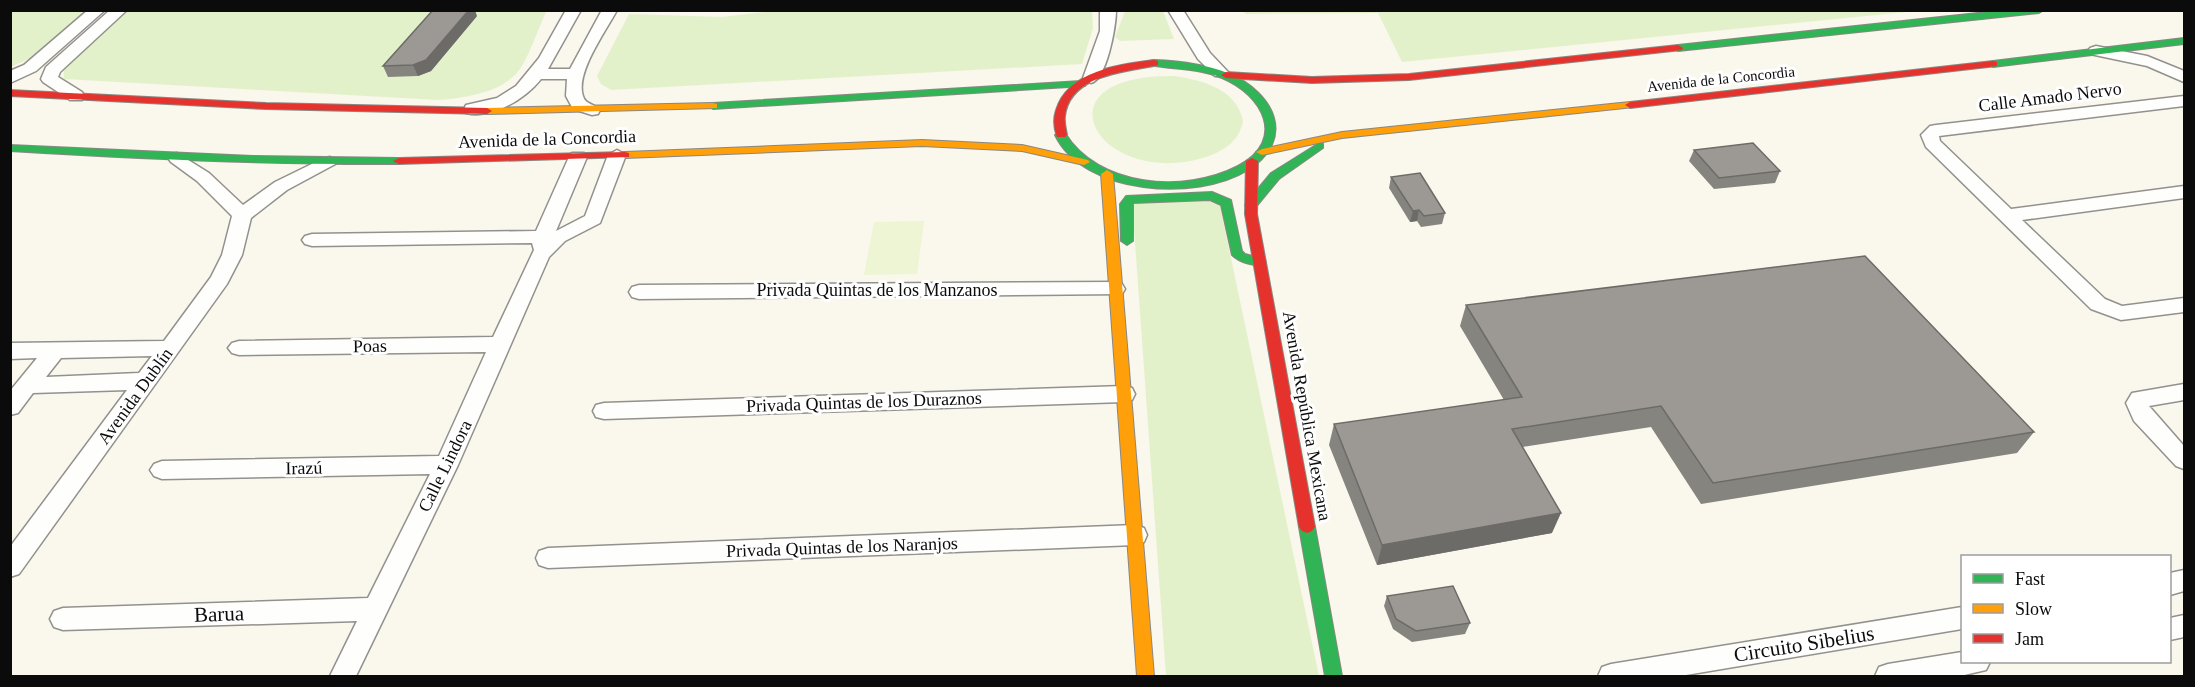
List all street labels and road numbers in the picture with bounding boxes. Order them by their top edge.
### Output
street label: Avenida de la Concordia [1646,63,1796,95]
street label: Calle Amado Nervo [1977,78,2123,116]
street label: Avenida de la Concordia [458,126,636,152]
street label: Privada Quintas de los Manzanos [757,280,997,300]
street label: Avenida República Mexicana [1279,310,1335,522]
street label: Poas [353,336,387,356]
street label: Avenida Dublín [93,344,177,448]
street label: Privada Quintas de los Duraznos [746,388,982,416]
street label: Calle Lindora [414,417,476,515]
street label: Irazú [285,458,323,478]
street label: Privada Quintas de los Naranjos [726,533,958,561]
street label: Barua [194,601,245,627]
street label: Circuito Sibelius [1732,621,1876,667]

